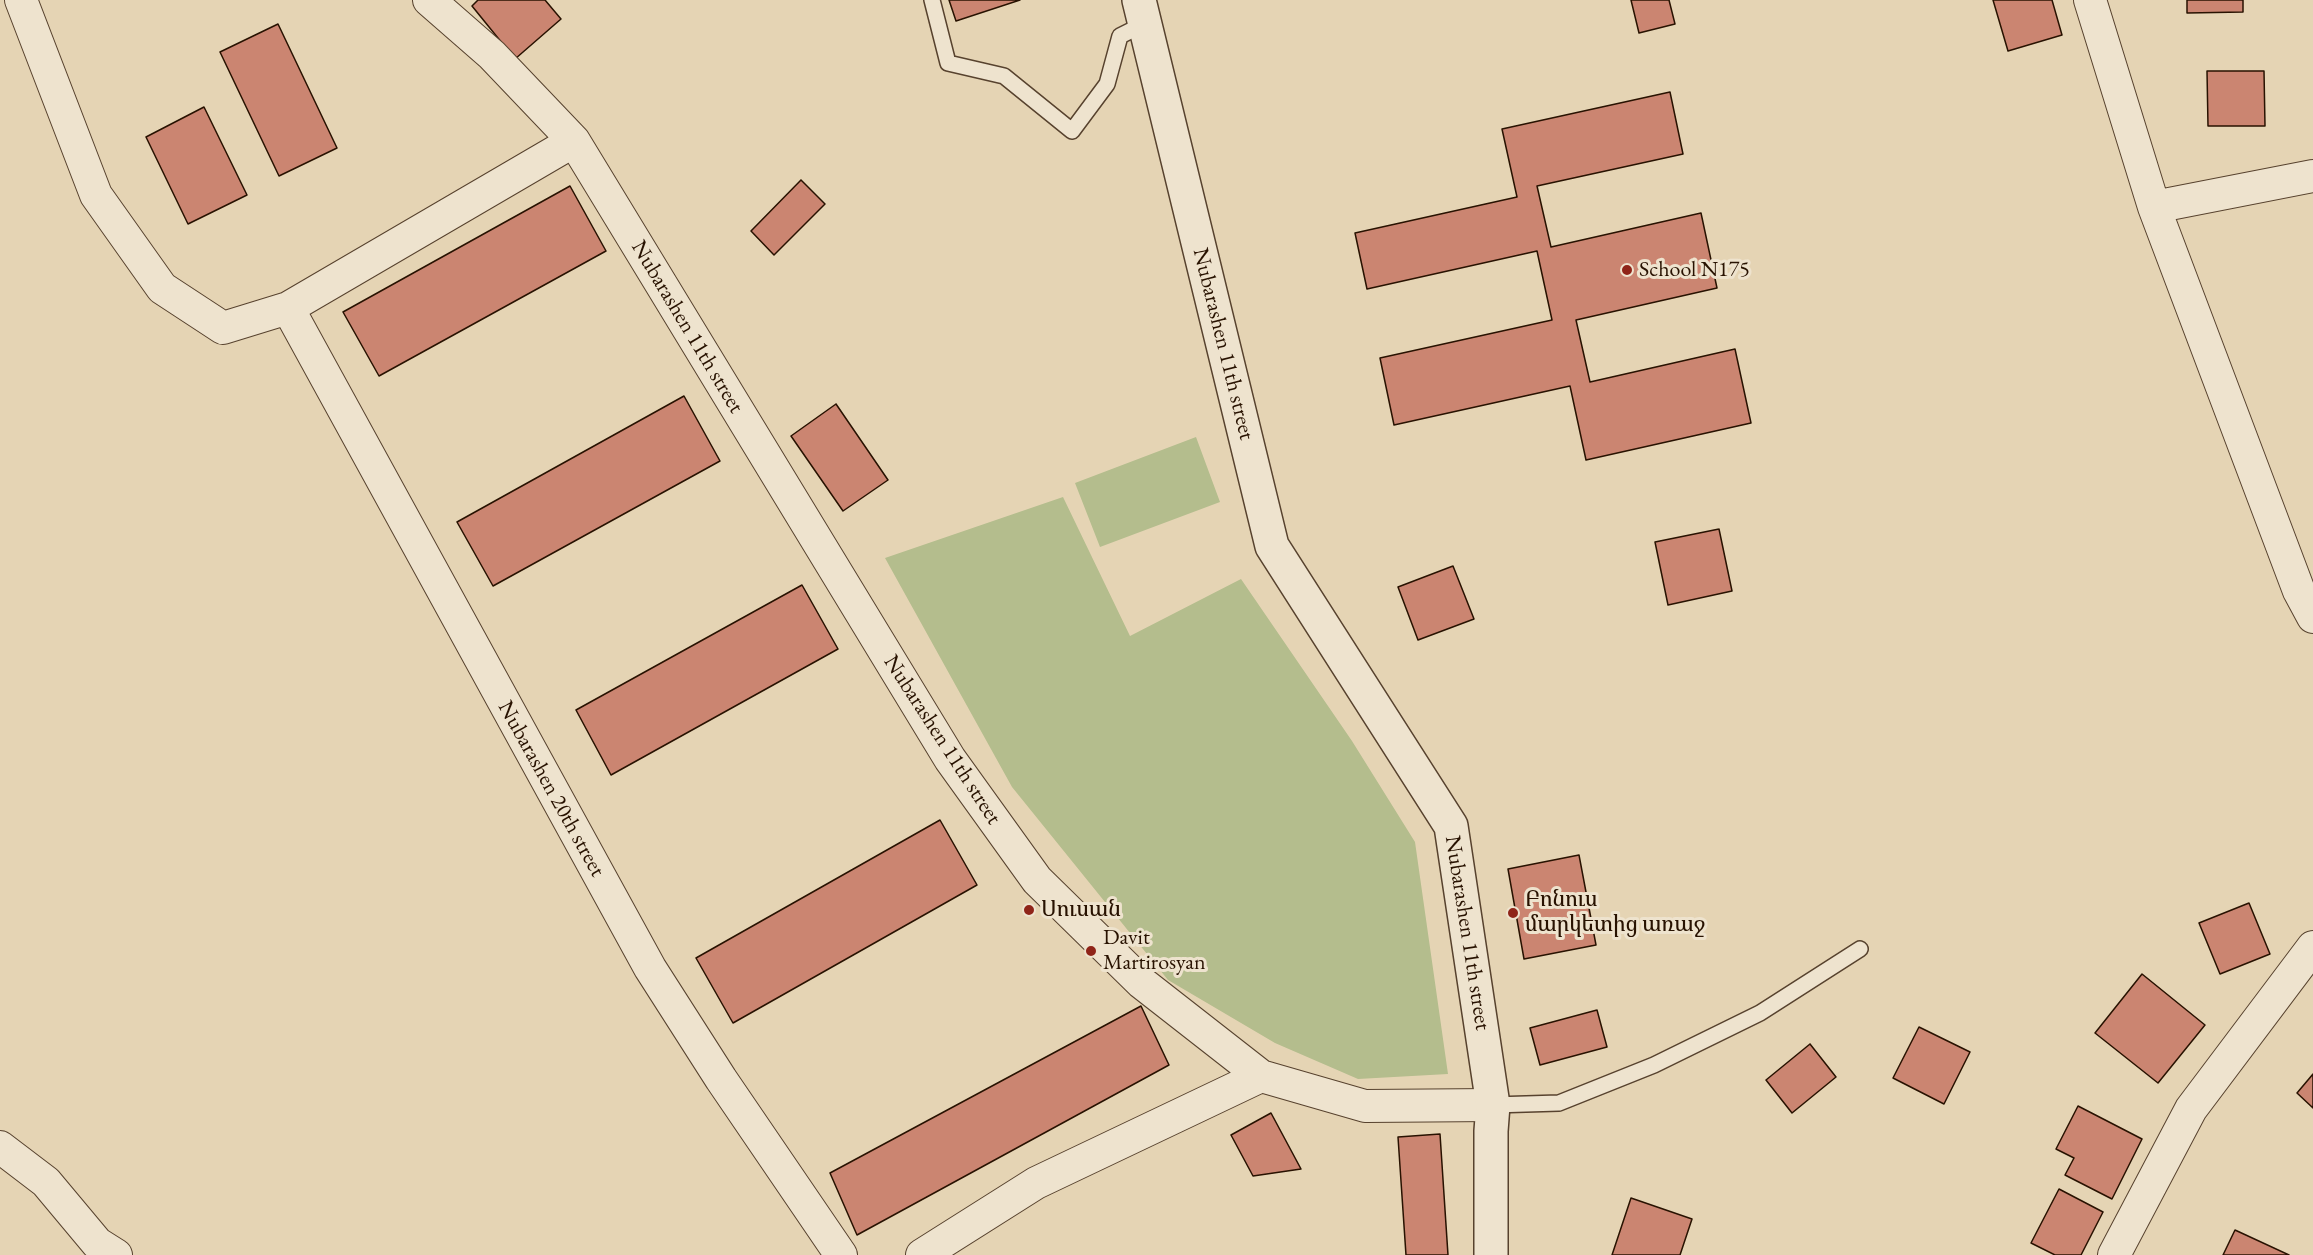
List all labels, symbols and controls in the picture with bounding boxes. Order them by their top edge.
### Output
street label: Nubarashen 11th street [625,236,749,418]
street label: Nubarashen 11th street [1186,245,1260,443]
place label: School N175 [1639,257,1750,283]
marker: School N175 [1620,263,1634,277]
street label: Nubarashen 11th street [877,650,1007,830]
street label: Nubarashen 20th street [492,697,610,881]
street label: Nubarashen 11th street [1439,834,1495,1032]
place label: Բոնուս մարկետից առաջ [1525,887,1706,938]
place label: Սուսան [1041,897,1121,923]
marker: Սուսան [1022,903,1036,917]
marker: Բոնուս մարկետից առաջ [1506,906,1520,920]
place label: Davit Martirosyan [1103,925,1206,976]
marker: Davit Martirosyan [1084,944,1098,958]

